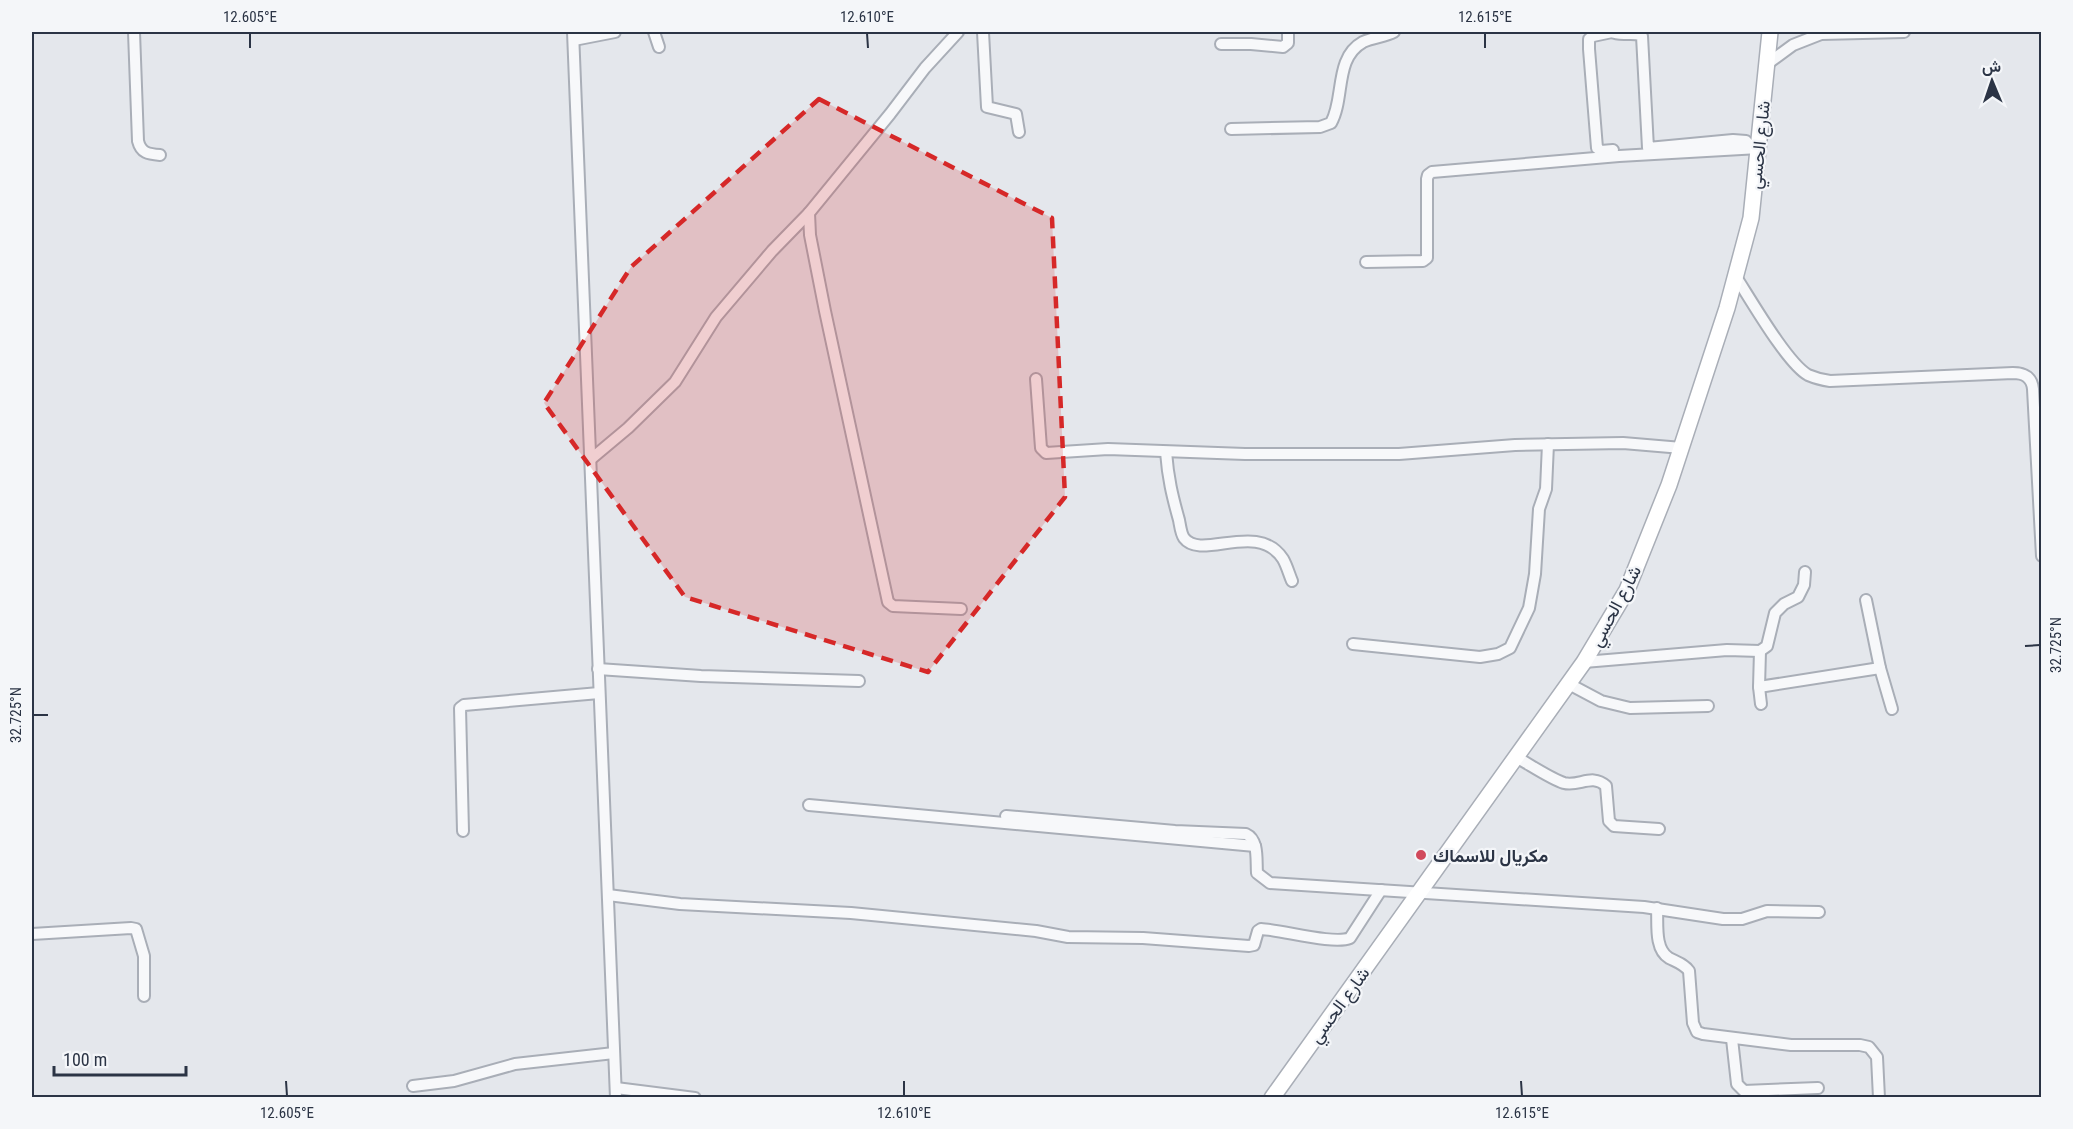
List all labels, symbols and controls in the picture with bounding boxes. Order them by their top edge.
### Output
text: 12.605°E [223,8,277,26]
text: 12.610°E [840,8,894,26]
text: 12.615°E [1458,8,1512,26]
north arrow [1962,51,2022,111]
text: ش [1982,57,2001,76]
street label: شارع الحسي [1744,100,1779,191]
street label: شارع الحسي [1585,562,1650,652]
text: 32.725°N [2047,617,2065,673]
text: 32.725°N [7,687,25,743]
place label: مكريال للاسماك [1433,845,1549,867]
marker: مكريال للاسماك [1414,848,1428,862]
street label: شارع الحسي [1304,963,1378,1050]
scale bar [54,1039,186,1077]
text: 100 m [63,1049,107,1070]
text: 12.605°E [260,1104,314,1122]
text: 12.610°E [877,1104,931,1122]
text: 12.615°E [1495,1104,1549,1122]

